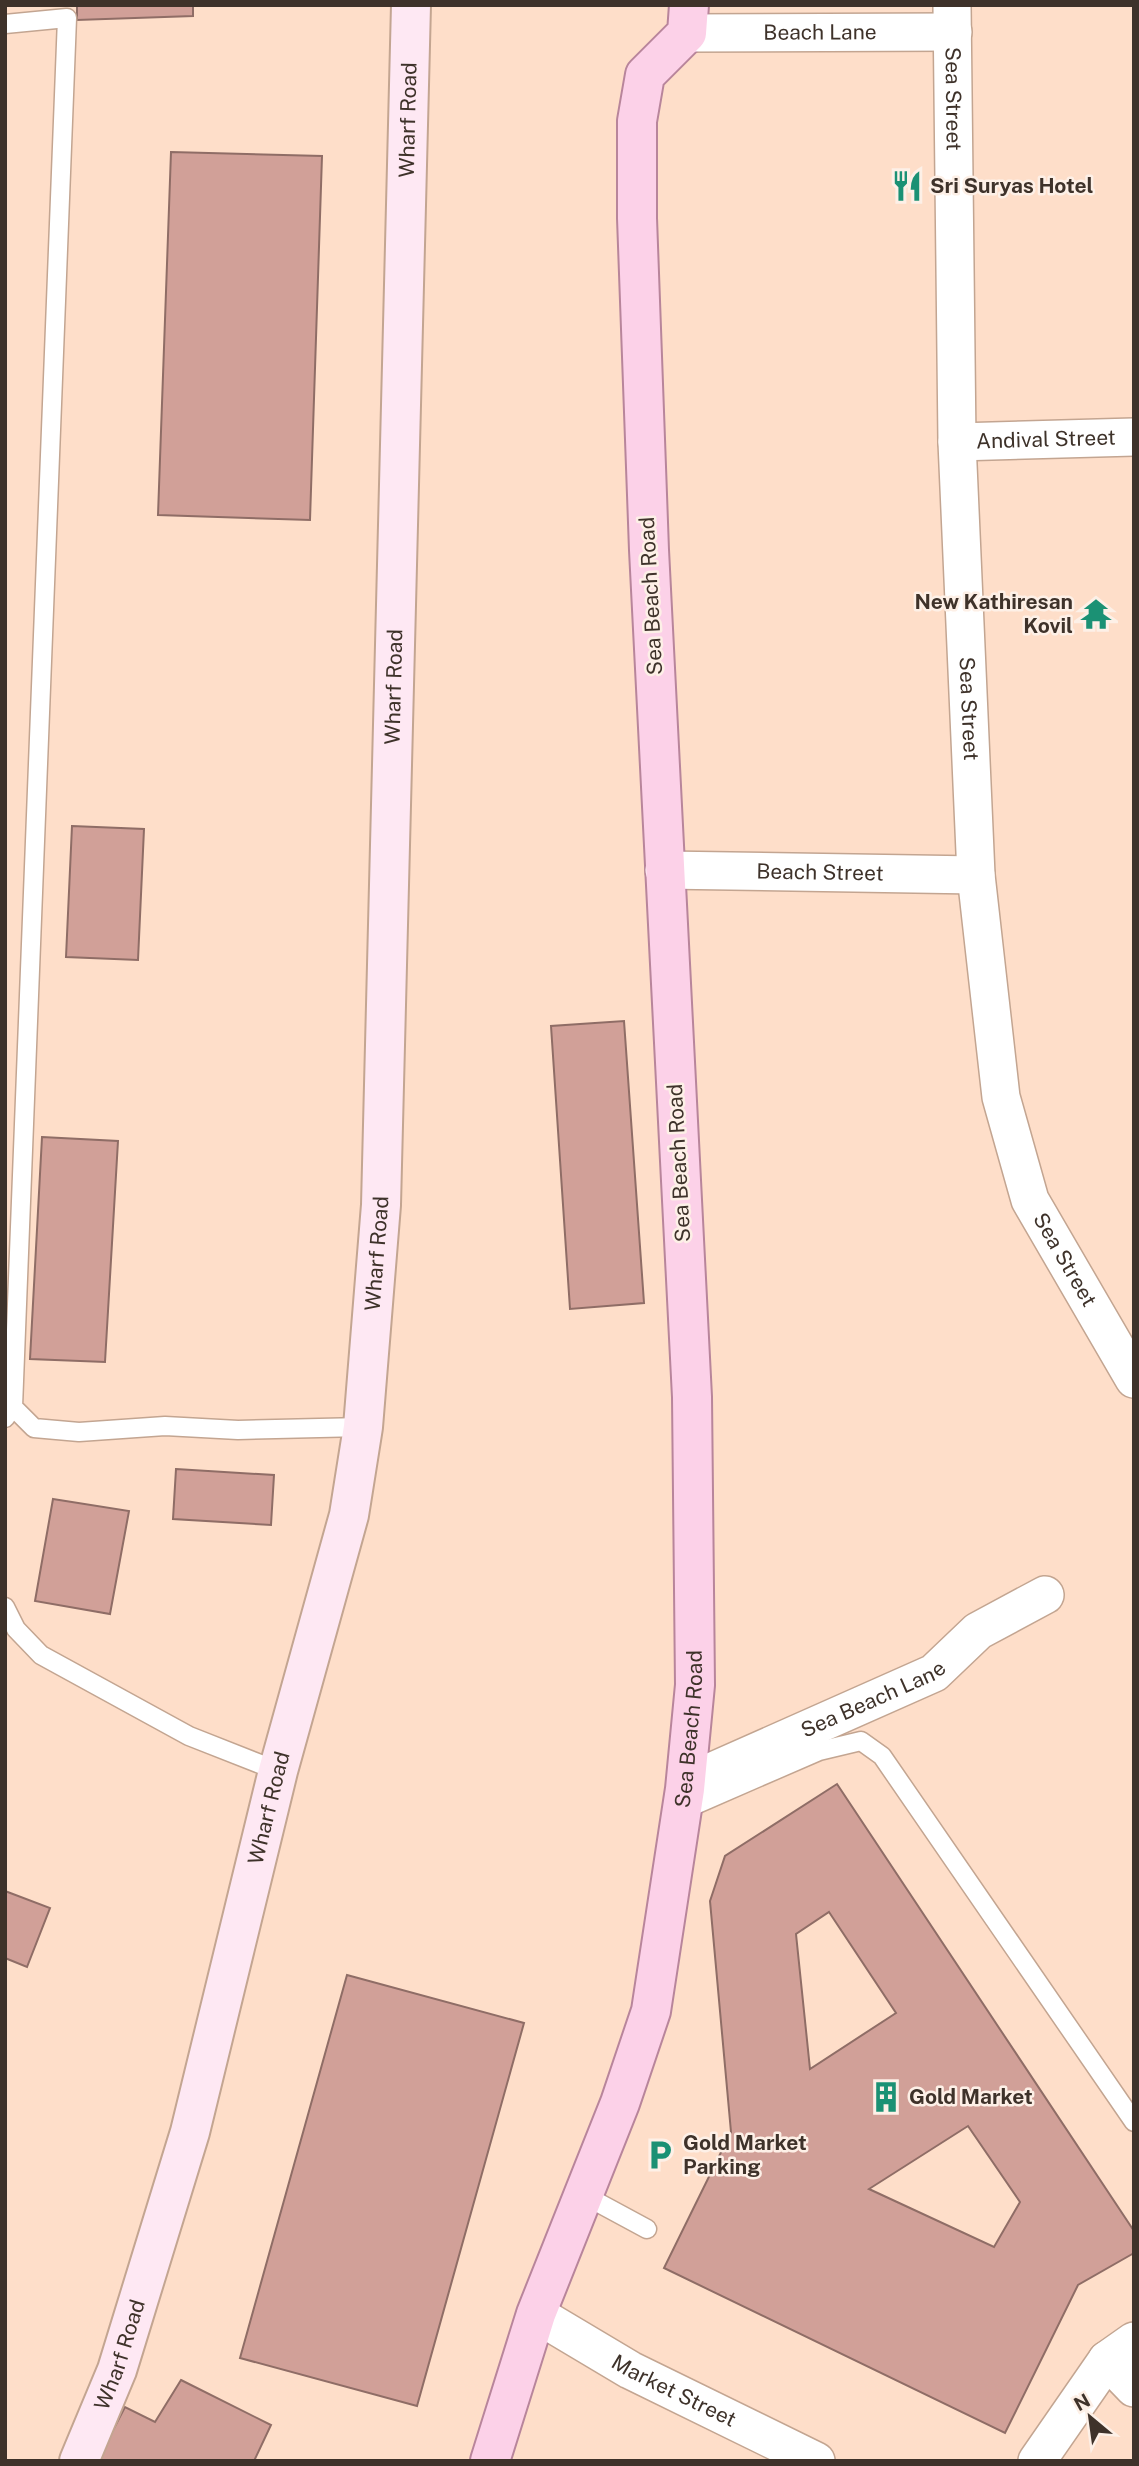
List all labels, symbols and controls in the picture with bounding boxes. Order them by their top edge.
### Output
street label: Beach Lane [763,19,877,45]
street label: Sea Street [940,47,967,151]
street label: Wharf Road [394,62,422,178]
restaurant icon: Sri Suryas Hotel [890,169,924,203]
place label: Sri Suryas Hotel [930,173,1094,198]
street label: Andival Street [976,425,1116,453]
street label: Sea Beach Road [634,516,667,676]
place label: New Kathiresan Kovil [915,589,1073,638]
temple icon: New Kathiresan Kovil [1079,597,1113,631]
street label: Wharf Road [380,629,407,745]
street label: Sea Street [954,656,984,761]
street label: Beach Street [756,858,884,886]
street label: Sea Beach Road [662,1083,695,1243]
street label: Wharf Road [359,1196,393,1312]
street label: Sea Street [1028,1208,1102,1311]
street label: Sea Beach Road [669,1650,707,1810]
street label: Sea Beach Lane [797,1655,951,1742]
street label: Wharf Road [243,1749,295,1867]
building icon: Gold Market [869,2080,903,2114]
place label: Gold Market [909,2084,1033,2109]
place label: Gold Market Parking [683,2130,807,2179]
parking icon: Gold Market Parking [643,2138,677,2172]
street label: Wharf Road [89,2296,150,2414]
street label: Market Street [607,2349,740,2432]
north arrow [1055,2382,1125,2452]
text: N [1070,2389,1094,2415]

